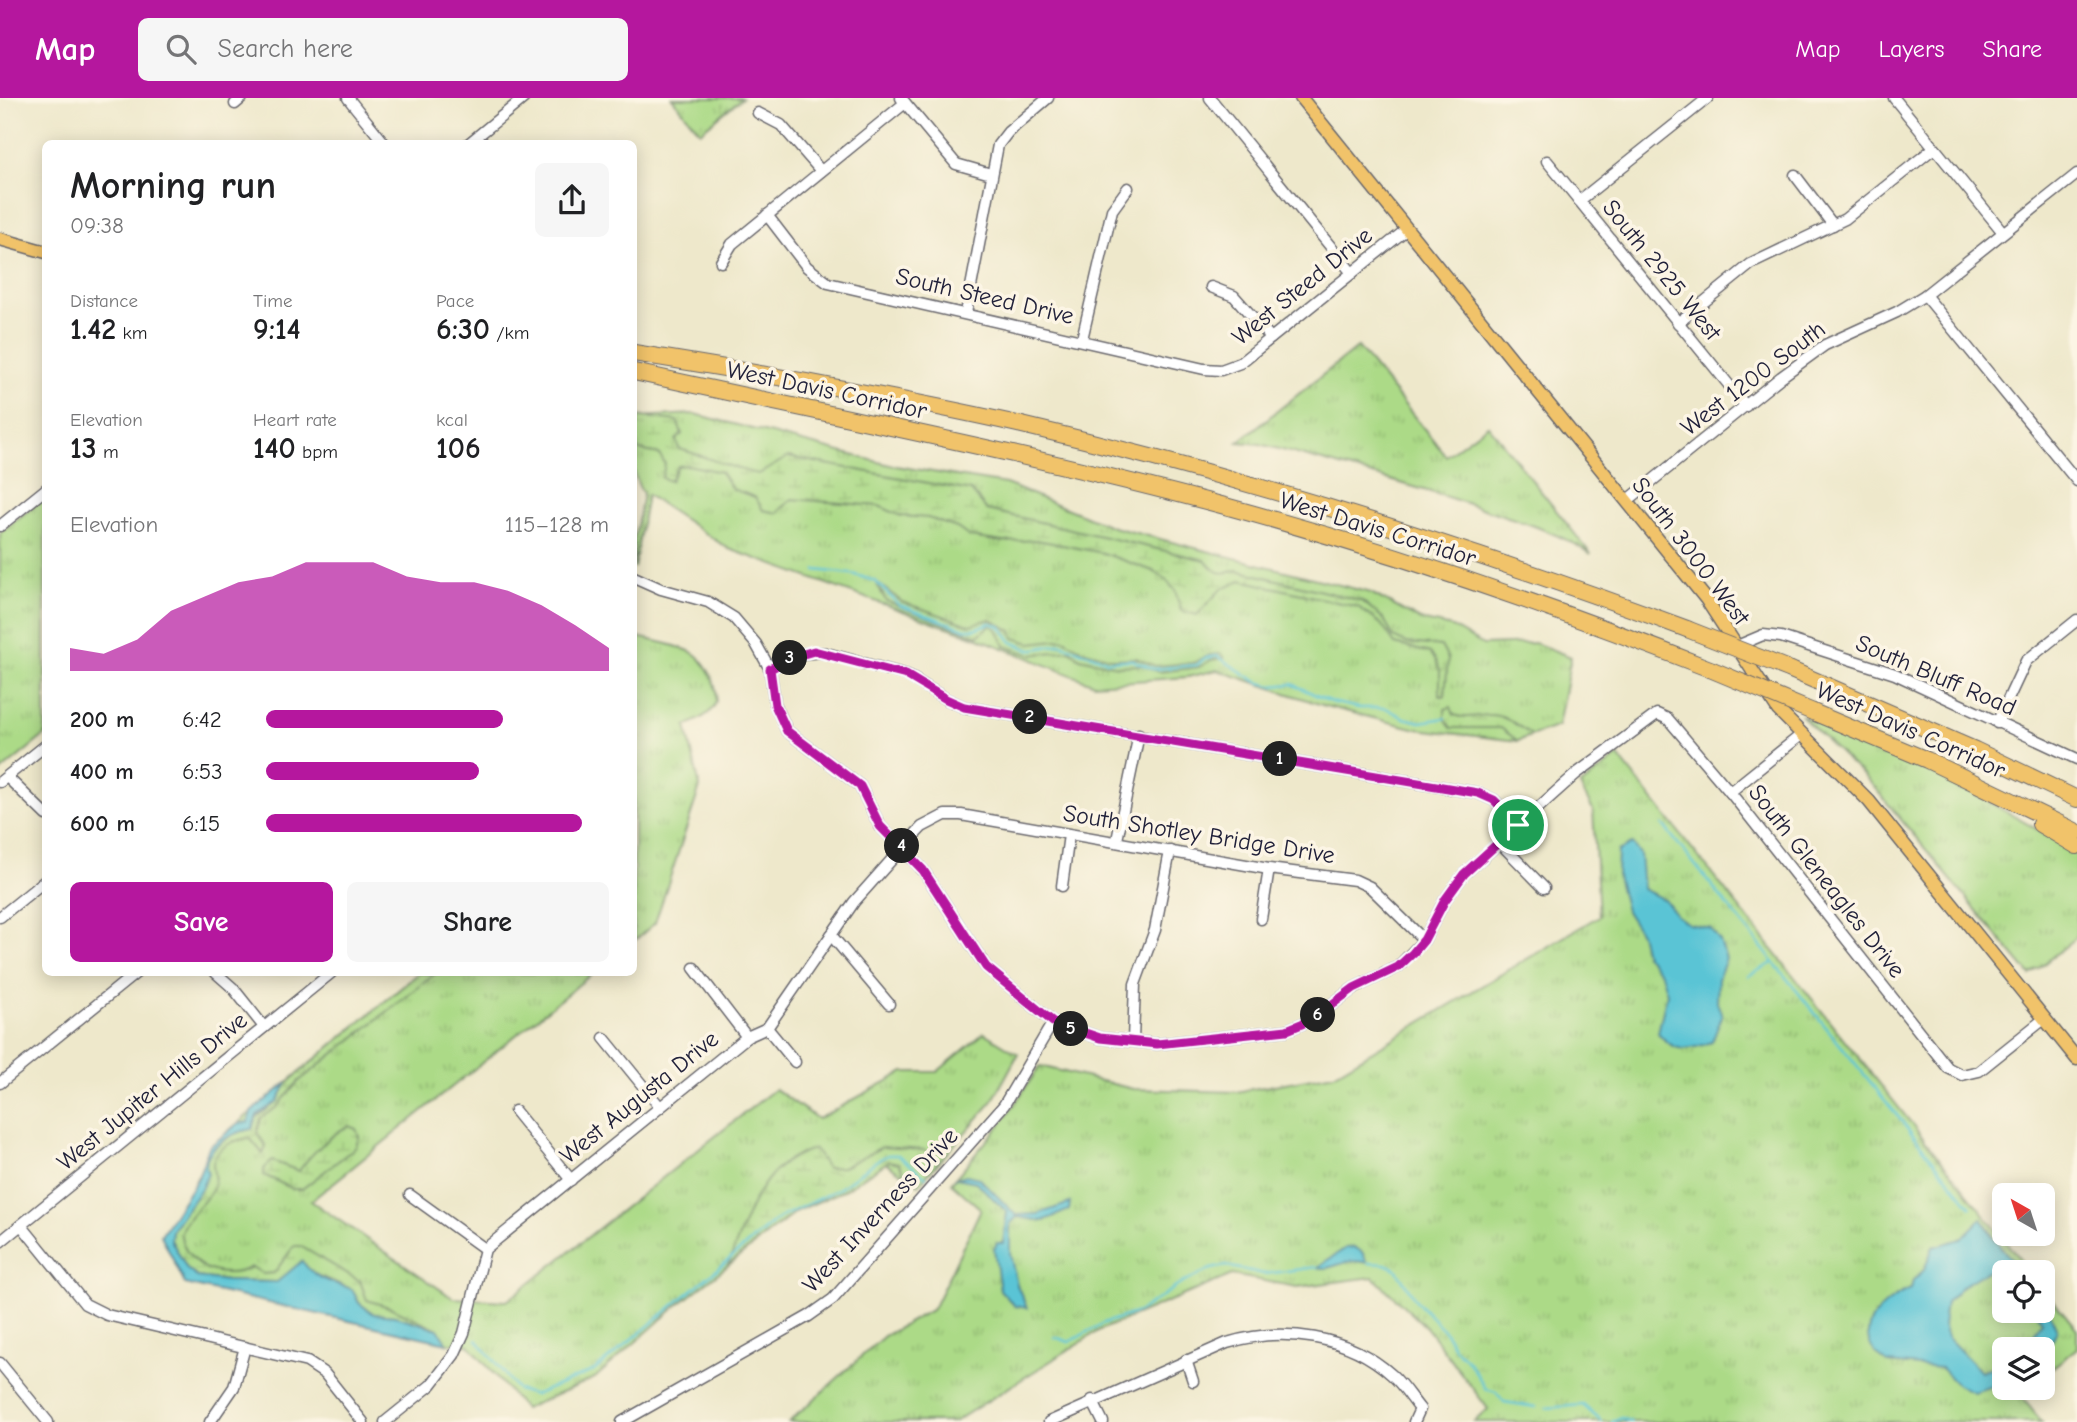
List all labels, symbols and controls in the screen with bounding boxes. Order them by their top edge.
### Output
search box [138,18,628,81]
text: Map [35,30,96,68]
icon: search [162,30,200,68]
text: Search here [218,34,353,64]
text: Map [1795,35,1841,63]
text: Layers [1879,35,1944,63]
text: Share [1982,35,2042,63]
button: share [535,163,609,237]
text: Morning run [70,164,276,208]
street label: South 2925 West [1597,194,1728,347]
text: 09:38 [70,212,124,239]
street label: West Steed Drive [1226,221,1378,351]
street label: South Steed Drive [893,262,1077,330]
text: Distance [70,290,138,312]
text: Time [253,290,292,312]
text: Pace [436,290,474,312]
text: 1.42 [70,312,116,347]
text: 9:14 [253,312,300,347]
text: 6:30 [436,312,490,347]
street label: West 1200 South [1675,315,1831,441]
text: km [116,322,148,344]
text: /km [490,322,529,344]
street label: West Davis Corridor [724,355,930,425]
text: Elevation [70,409,143,431]
text: Heart rate [253,409,337,431]
text: kcal [436,409,468,431]
text: 13 [70,431,97,466]
text: 140 [253,431,296,466]
text: 106 [436,431,481,466]
text: m [97,441,119,463]
text: bpm [296,441,338,463]
street label: South 3000 West [1626,471,1756,631]
street label: West Davis Corridor [1276,486,1480,572]
text: Elevation [70,511,158,538]
text: 115–128 m [505,511,609,538]
street label: South Bluff Road [1852,629,2020,721]
pin: 3 [772,640,808,676]
text: 3 [785,646,794,668]
street label: West Davis Corridor [1812,676,2010,784]
pin: 2 [1012,700,1048,734]
text: 2 [1025,705,1034,727]
text: 200 m [70,706,134,733]
text: 6:42 [182,706,222,733]
pin: 1 [1262,742,1298,776]
text: 1 [1276,747,1283,769]
text: 400 m [70,758,134,785]
text: 6:53 [182,758,223,785]
street label: South Gleneagles Drive [1743,779,1911,983]
pin [1488,795,1548,855]
street label: South Shotley Bridge Drive [1061,799,1337,869]
icon: arrive [1499,806,1537,844]
text: 600 m [70,810,135,837]
text: 6:15 [182,810,220,837]
pin: 4 [884,828,920,864]
text: 4 [897,834,906,856]
button: Save [70,882,333,962]
button: Share [347,882,609,962]
pin: 6 [1300,998,1336,1032]
text: 6 [1313,1003,1322,1025]
street label: West Jupiter Hills Drive [51,1006,253,1176]
pin: 5 [1054,1012,1088,1046]
text: 5 [1065,1017,1076,1039]
street label: West Augusta Drive [554,1025,724,1169]
street label: West Inverness Drive [797,1122,963,1298]
north arrow [1992,1183,2054,1246]
map controls [1992,1183,2055,1400]
button: locate [1992,1260,2055,1323]
button: layers [1992,1337,2055,1400]

